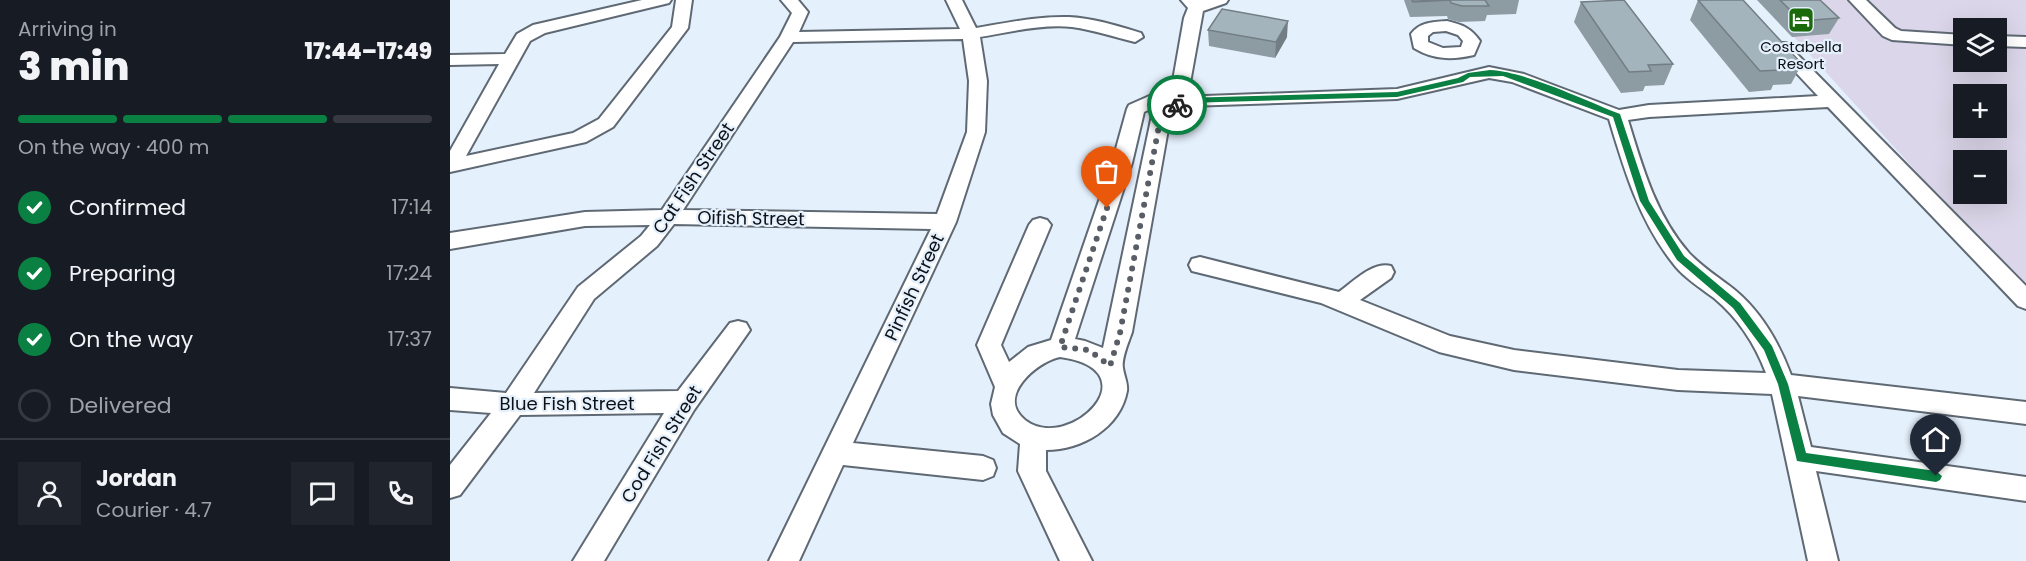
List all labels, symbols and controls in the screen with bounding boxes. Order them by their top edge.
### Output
hotel icon: Costabella Resort [1786,5,1816,35]
text: Arriving in [18,15,117,43]
map controls [1953,18,2007,204]
button: layers [1953,18,2007,72]
text: 17:44–17:49 [305,36,432,67]
place label: Costabella Resort [1760,36,1842,74]
text: 3 min [18,39,130,94]
courier [1147,75,1207,135]
button: + [1953,84,2007,138]
icon: bike [1161,89,1194,122]
street label: Cat Fish Street [646,117,740,239]
text: On the way · 400 m [18,133,209,161]
pin [1081,146,1132,208]
button: − [1953,150,2007,204]
icon: bag [1090,155,1123,188]
icon: check [18,191,51,224]
text: Confirmed [69,192,186,223]
text: 17:14 [391,193,432,221]
street label: Oifish Street [697,205,805,231]
street label: Pinfish Street [878,230,950,344]
icon: check [18,257,51,290]
text: Preparing [69,258,176,289]
text: 17:24 [386,259,432,287]
icon: check [18,323,51,356]
text: On the way [69,324,193,355]
text: 17:37 [388,325,432,353]
street label: Cod Fish Street [615,380,707,508]
text: Delivered [69,390,172,421]
street label: Blue Fish Street [500,391,634,416]
pin [1910,414,1961,476]
icon: home [1919,423,1952,456]
button: person [18,462,81,525]
button: chat [291,462,354,525]
button: phone [369,462,432,525]
text: Jordan [96,463,177,494]
text: Courier · 4.7 [96,496,212,524]

